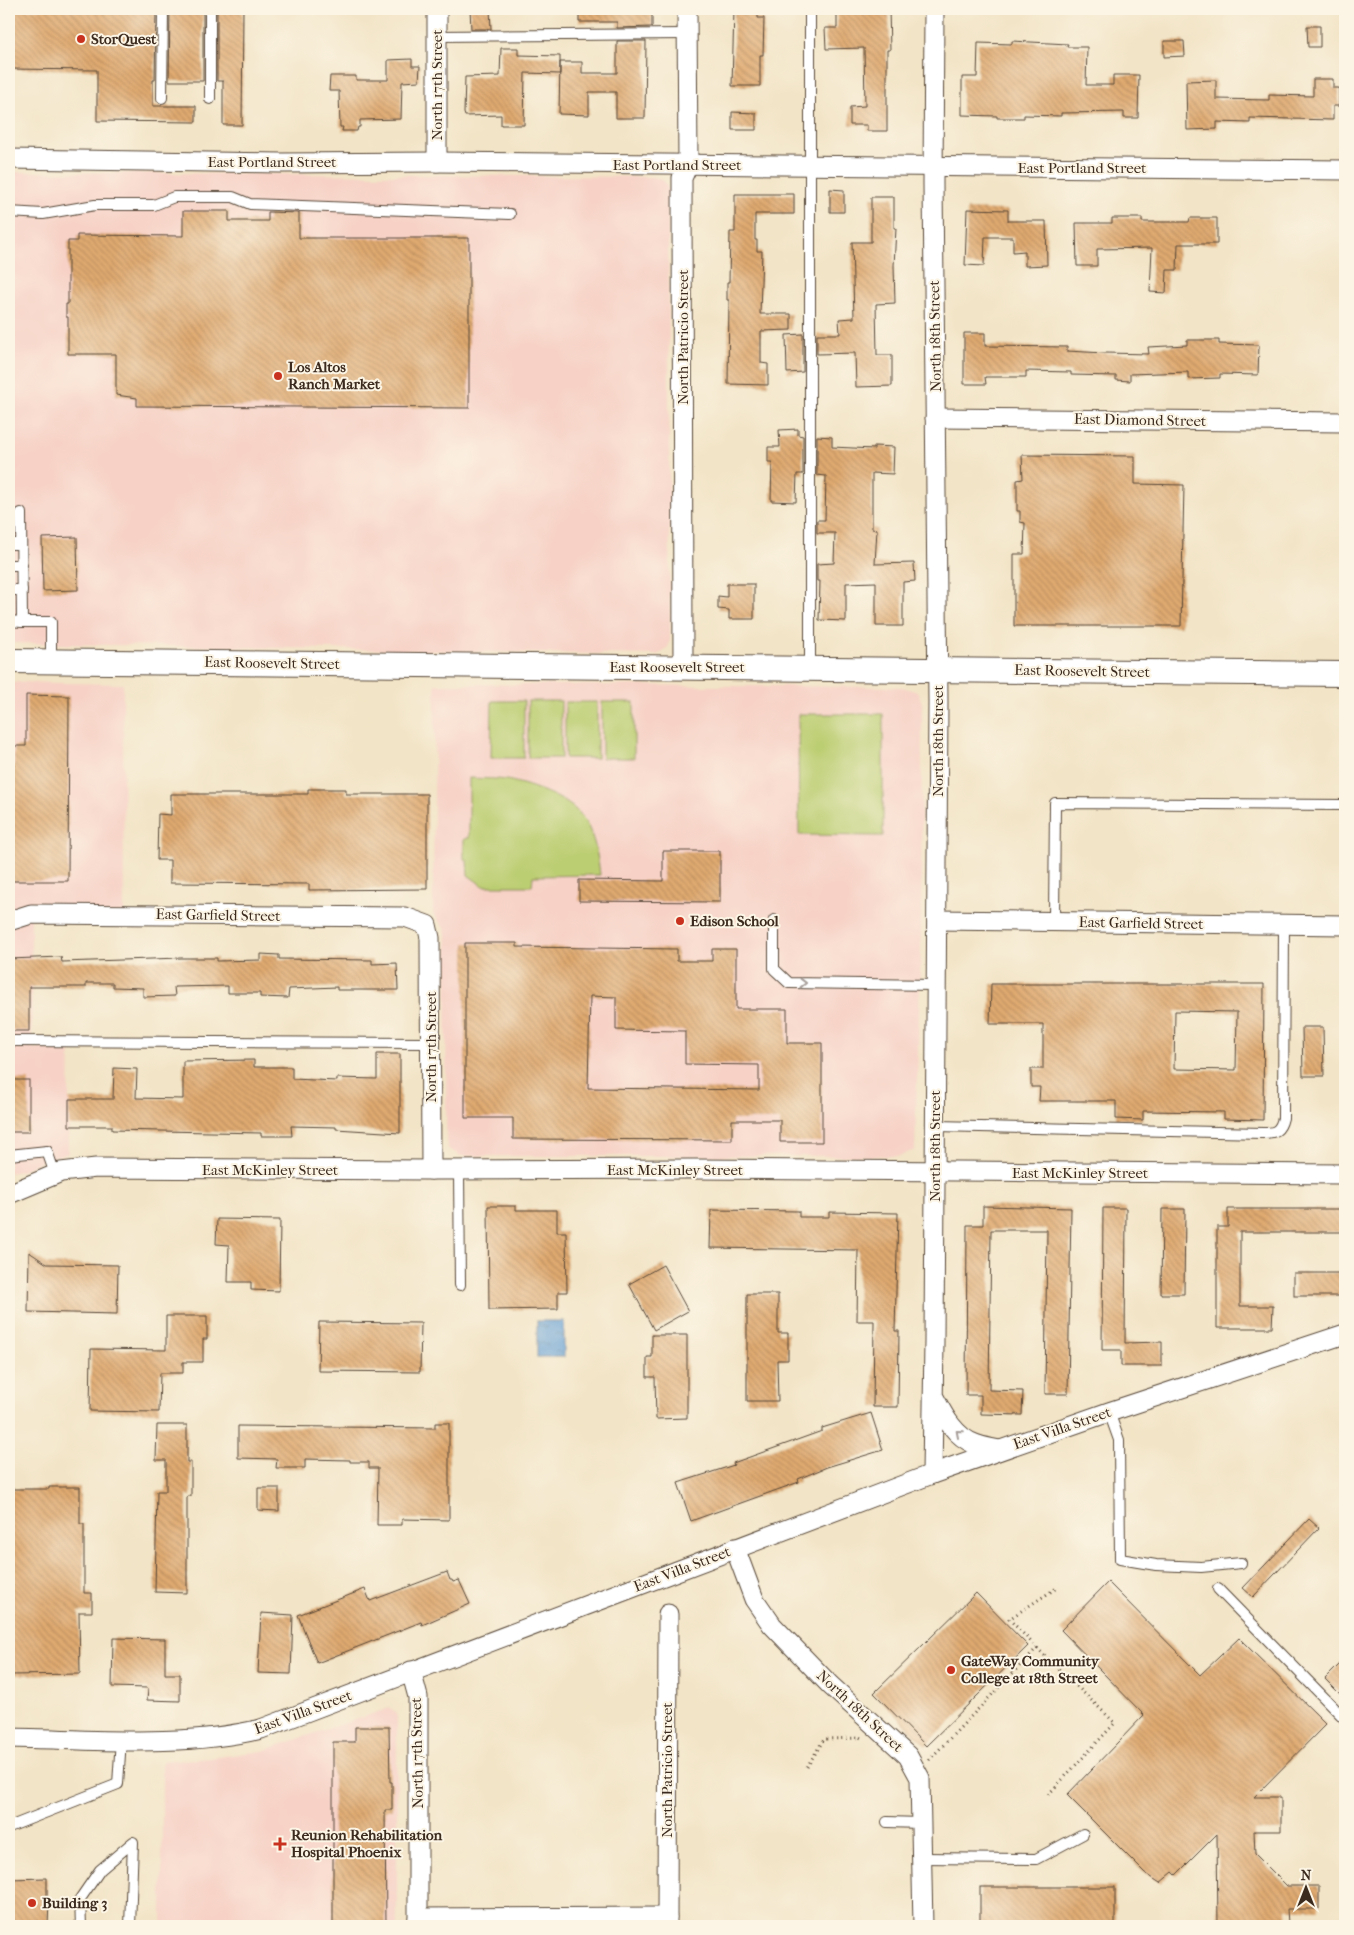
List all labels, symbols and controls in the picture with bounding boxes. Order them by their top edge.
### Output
street label: North 17th Street [428,29,446,141]
place label: StorQuest [91,30,157,48]
marker: StorQuest [75,33,87,45]
street label: East Portland Street [208,153,337,171]
street label: East Portland Street [613,156,742,174]
street label: East Portland Street [1018,159,1147,177]
street label: North Patricio Street [674,269,692,405]
street label: North 18th Street [925,279,945,392]
place label: Los Altos Ranch Market [288,358,381,393]
marker: Los Altos Ranch Market [272,370,284,382]
street label: East Diamond Street [1074,410,1207,430]
street label: East Roosevelt Street [204,653,341,673]
street label: East Roosevelt Street [609,658,745,676]
street label: East Roosevelt Street [1014,661,1151,681]
street label: North 18th Street [929,685,947,797]
street label: East Garfield Street [155,905,281,925]
place label: Edison School [690,912,779,930]
street label: East Garfield Street [1078,913,1204,933]
marker: Edison School [674,915,686,927]
one-way arrow [799,978,807,989]
street label: North 17th Street [422,991,440,1103]
street label: North 18th Street [926,1090,944,1202]
street label: East McKinley Street [202,1161,339,1179]
street label: East McKinley Street [607,1161,744,1179]
street label: East McKinley Street [1012,1164,1149,1182]
street label: East Villa Street [1011,1403,1114,1453]
one-way arrow [955,1429,964,1438]
street label: East Villa Street [631,1542,734,1596]
place label: GateWay Community College at 18th Street [961,1652,1100,1687]
marker: GateWay Community College at 18th Street [945,1664,957,1676]
street label: North 18th Street [813,1666,907,1756]
street label: East Villa Street [252,1686,355,1738]
street label: North 17th Street [407,1697,427,1809]
street label: North Patricio Street [658,1702,676,1838]
place label: Reunion Rehabilitation Hospital Phoenix [291,1826,443,1861]
marker: Reunion Rehabilitation Hospital Phoenix [273,1837,287,1851]
north arrow [1282,1862,1332,1912]
text: N [1301,1867,1312,1884]
place label: Building 3 [42,1894,107,1912]
marker: Building 3 [26,1897,38,1909]

